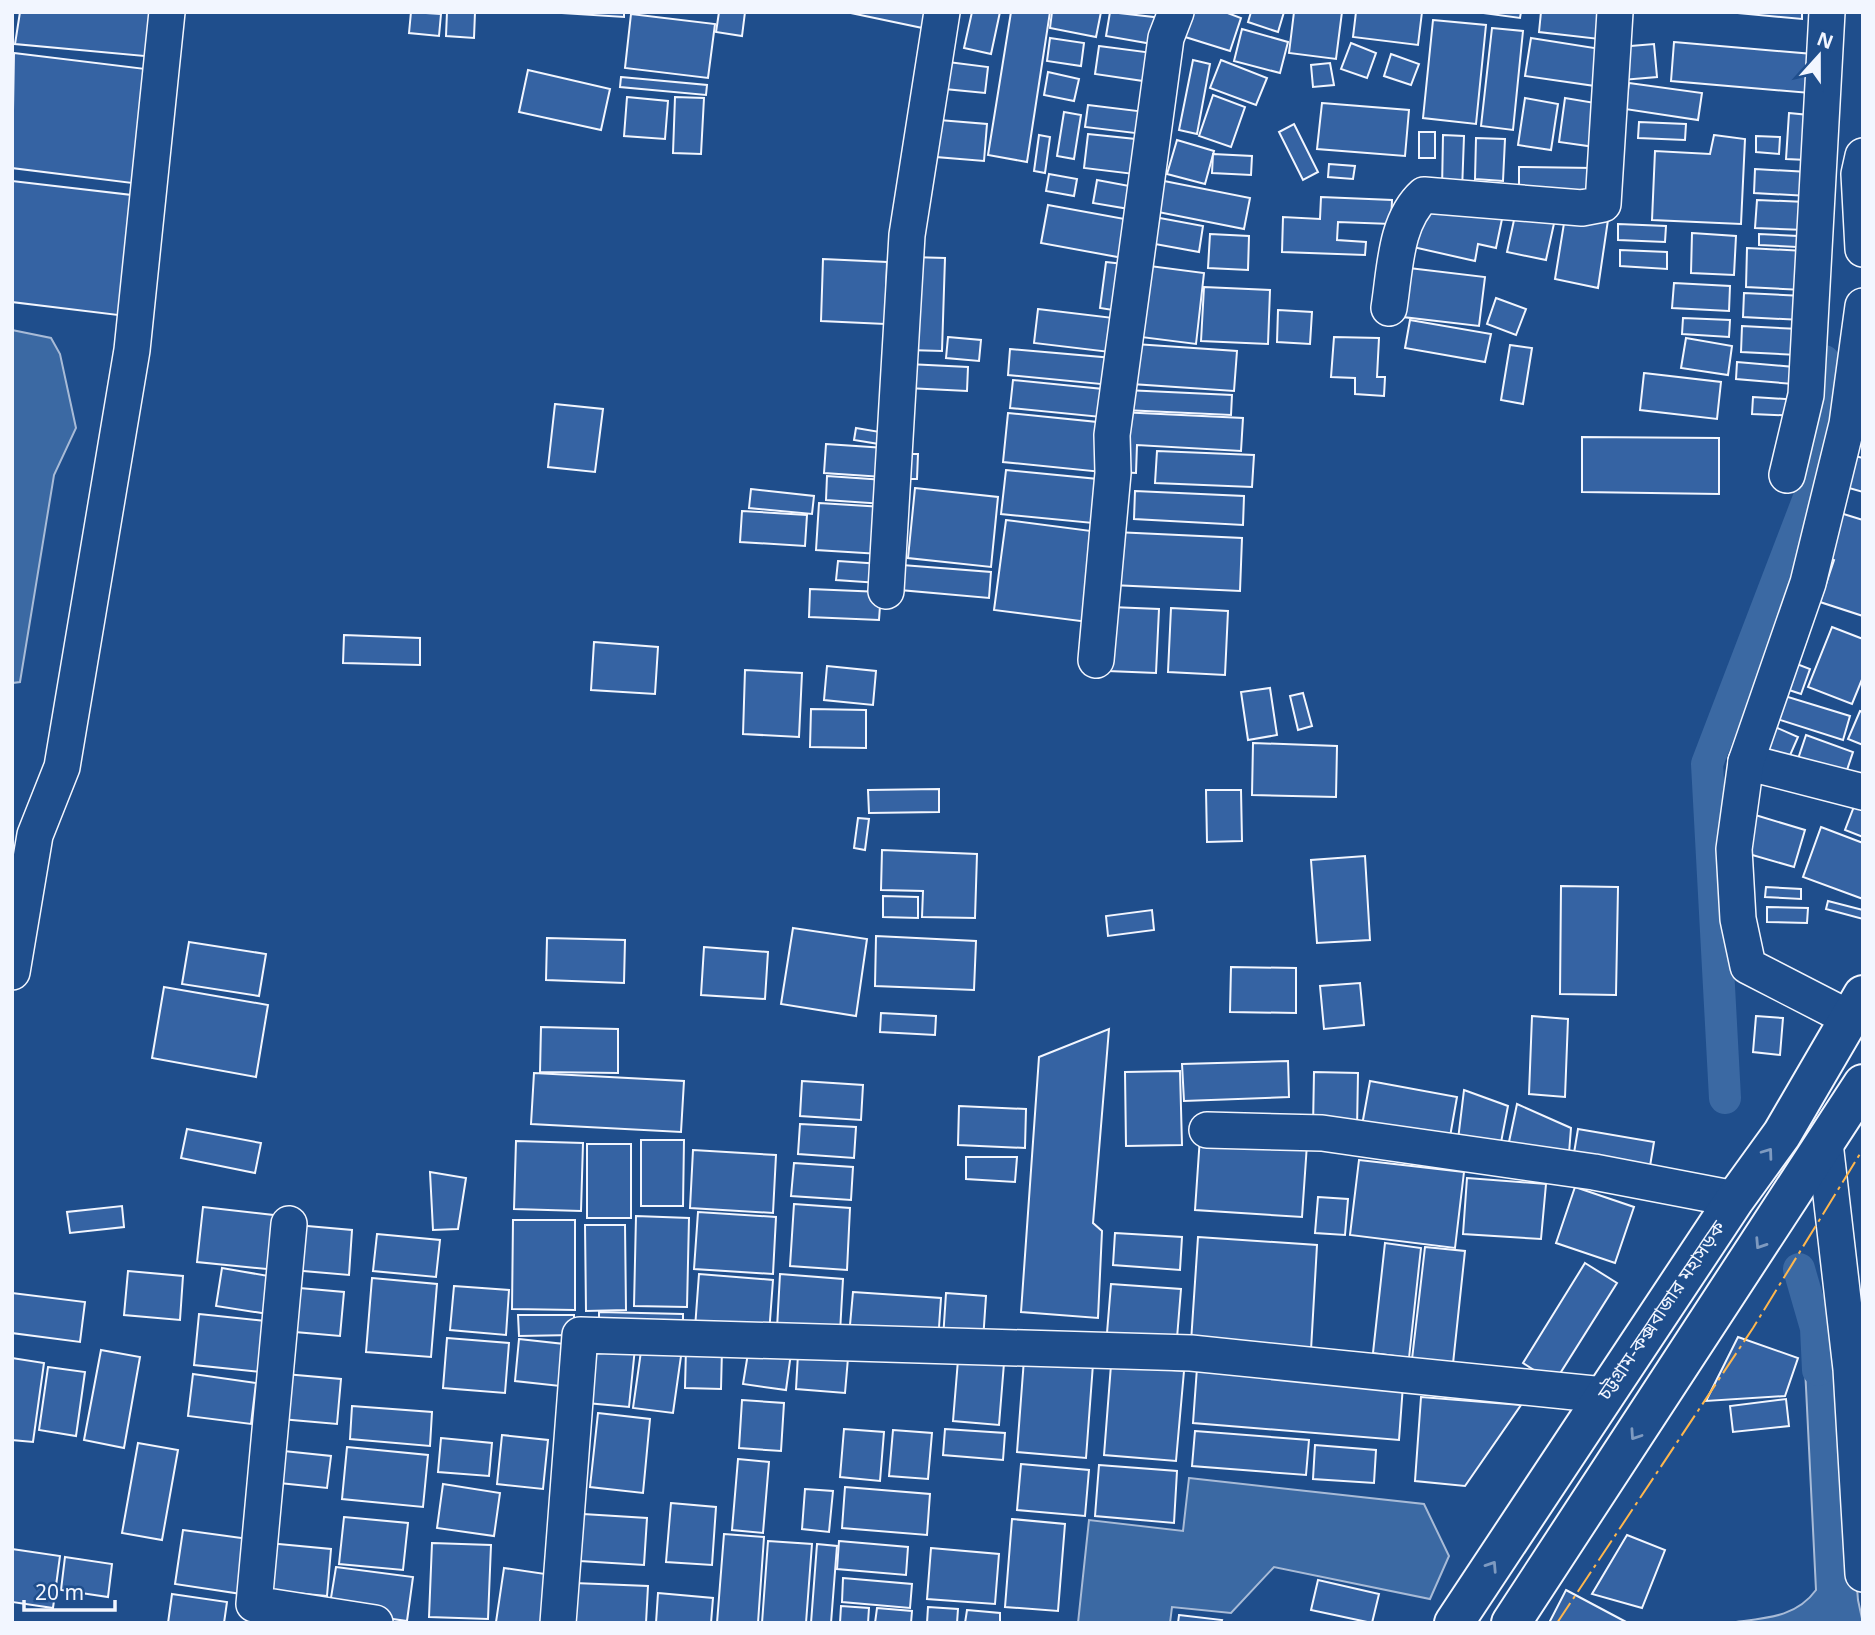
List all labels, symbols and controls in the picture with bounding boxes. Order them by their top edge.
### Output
north arrow [1784,21,1854,91]
text: N [1813,25,1837,55]
one-way arrow [1760,1148,1773,1161]
street label: চট্টগ্রাম-কক্সবাজার মহাসড়ক [1591,1215,1731,1405]
one-way arrow [1755,1237,1768,1250]
one-way arrow [1631,1427,1644,1440]
one-way arrow [1483,1560,1496,1573]
scale bar [24,1568,116,1612]
text: 20 m [35,1578,84,1606]

